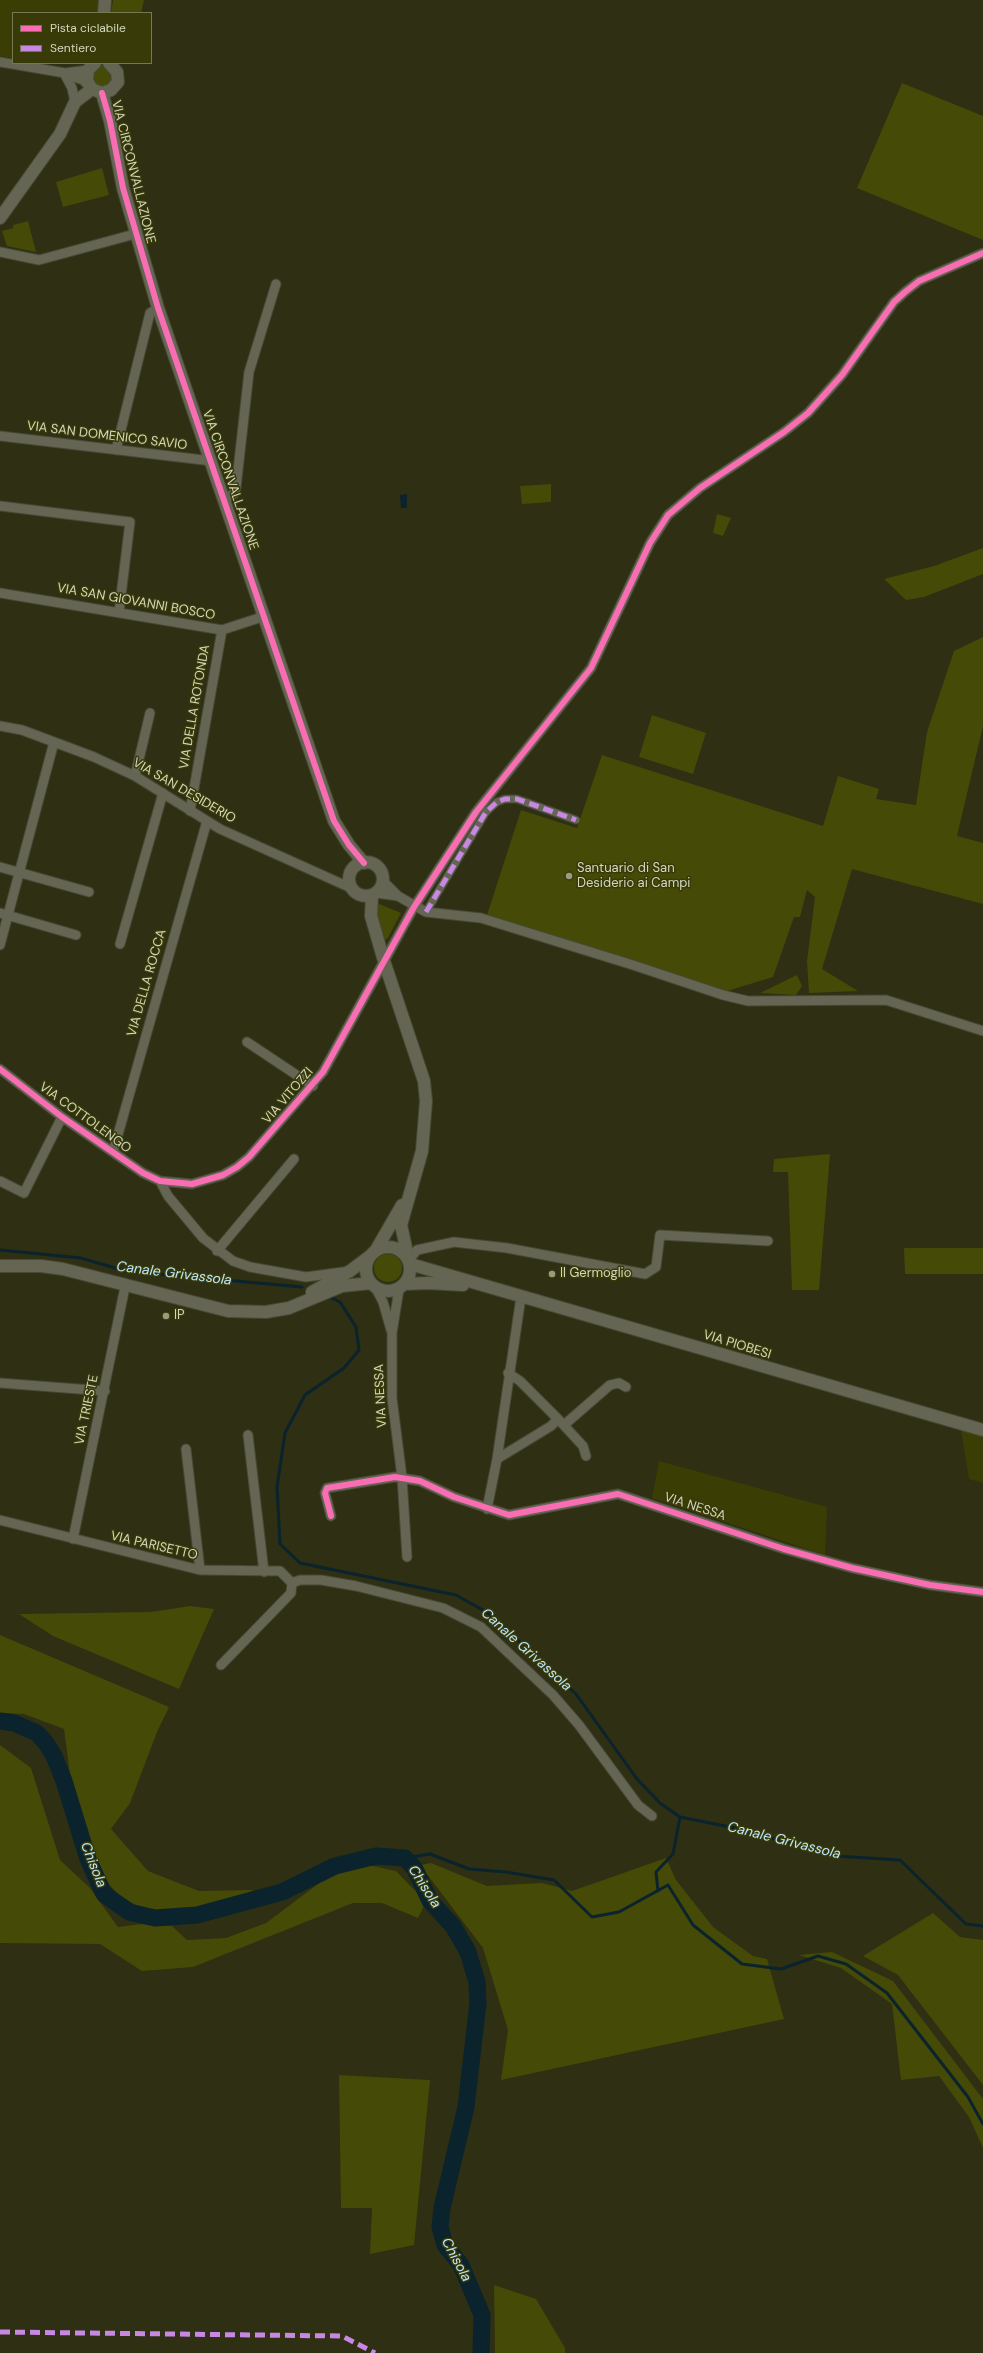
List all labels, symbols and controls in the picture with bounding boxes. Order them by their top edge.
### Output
legend [12,12,152,64]
text: Pista ciclabile [50,20,126,36]
text: Sentiero [50,40,96,56]
street label: VIA CIRCONVALLAZIONE [108,99,158,245]
street label: VIA CIRCONVALLAZIONE [199,408,261,552]
street label: VIA SAN DOMENICO SAVIO [26,418,188,454]
street label: VIA SAN GIOVANNI BOSCO [56,580,216,624]
street label: VIA DELLA ROTONDA [176,644,214,770]
street label: VIA SAN DESIDERIO [130,755,238,827]
place label: Santuario di San Desiderio ai Campi [577,861,690,892]
marker: Santuario di San Desiderio ai Campi [564,871,574,881]
street label: VIA DELLA ROCCA [124,928,170,1038]
street label: VIA VITOZZI [259,1065,317,1127]
street label: VIA COTTOLENGO [36,1079,134,1157]
water label: Canale Grivassola [115,1259,233,1289]
place label: Il Germoglio [560,1266,631,1282]
marker: Il Germoglio [547,1269,557,1279]
place label: IP [174,1308,185,1324]
marker: IP [161,1311,171,1321]
street label: VIA PIOBESI [701,1327,773,1363]
street label: VIA NESSA [372,1364,390,1428]
street label: VIA TRIESTE [72,1374,102,1446]
street label: VIA NESSA [662,1490,728,1524]
street label: VIA PARISETTO [109,1528,199,1564]
water label: Canale Grivassola [477,1605,575,1695]
water label: Canale Grivassola [726,1819,842,1863]
water label: Chisola [76,1840,110,1890]
water label: Chisola [404,1863,444,1911]
water label: Chisola [437,2235,475,2285]

